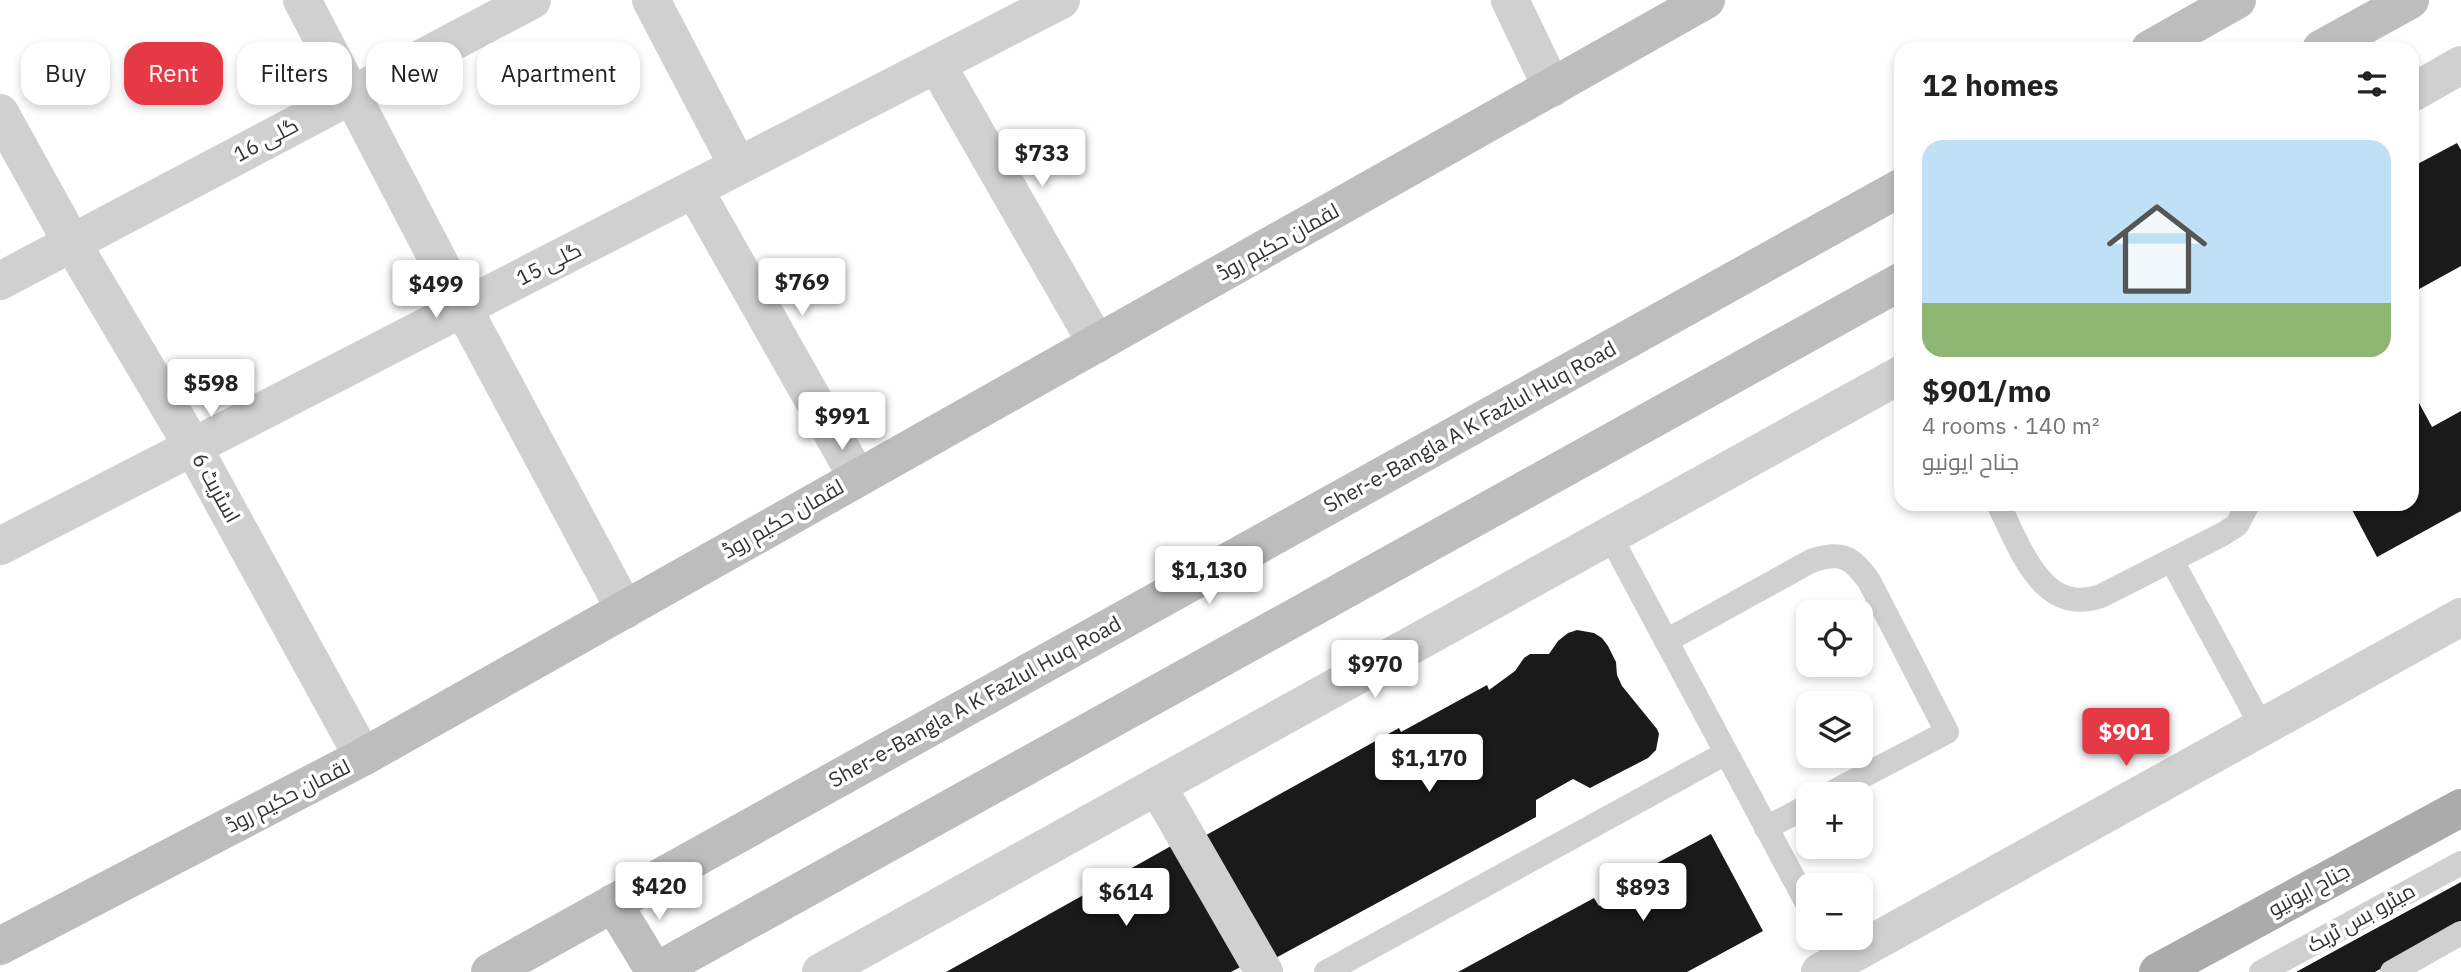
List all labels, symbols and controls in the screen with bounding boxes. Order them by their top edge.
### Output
chip: Buy [21,42,110,105]
chip: Rent [124,42,223,105]
chip: Filters [237,42,352,105]
chip: New [366,42,463,105]
chip: Apartment [477,42,640,105]
text: 12 homes [1922,65,2059,104]
icon: filters [2353,65,2391,103]
street label: گلی 16 [228,110,303,168]
pin: $733 [1001,130,1083,189]
text: $733 [1014,137,1070,167]
icon: home [2094,186,2220,312]
street label: لقمان حکیم روڈ [1211,196,1344,287]
street label: گلی 15 [511,235,586,291]
pin: $769 [761,258,843,318]
pin: $499 [395,260,477,320]
text: $769 [774,266,830,296]
text: $499 [408,268,464,298]
street label: Sher-e-Bangla A K Fazlul Huq Road [1318,334,1621,518]
pin: $598 [170,360,252,419]
text: $598 [183,367,239,397]
text: $901/mo [1922,371,2051,410]
pin: $991 [801,392,883,452]
text: $991 [814,400,870,430]
text: 4 rooms · 140 m² [1922,410,2100,440]
text: جناح ایونیو [1922,446,2019,476]
street label: اسٹریٹ 6 [186,448,248,527]
street label: لقمان حکیم روڈ [717,472,849,565]
pin: $1,130 [1152,546,1266,606]
text: $1,130 [1171,554,1247,584]
map controls [1796,600,1873,950]
button: locate [1796,600,1873,677]
street label: Sher-e-Bangla A K Fazlul Huq Road [823,609,1126,793]
pin: $970 [1334,640,1416,700]
text: $970 [1347,648,1403,678]
button: layers [1796,691,1873,768]
pin: $901 [2085,708,2167,768]
text: $901 [2098,716,2154,746]
pin: $1,170 [1372,734,1486,794]
text: $1,170 [1391,742,1467,772]
street label: لقمان حکیم روڈ [221,752,355,839]
button: + [1796,782,1873,859]
street label: جناح ایونیو [2263,856,2355,923]
pin: $420 [618,862,700,922]
pin: $893 [1602,864,1684,923]
pin: $614 [1085,869,1167,928]
text: $420 [631,870,687,900]
text: $893 [1615,871,1671,901]
button: − [1796,873,1873,950]
text: $614 [1098,876,1154,906]
street label: میٹرو بس ٹریک [2301,876,2420,958]

